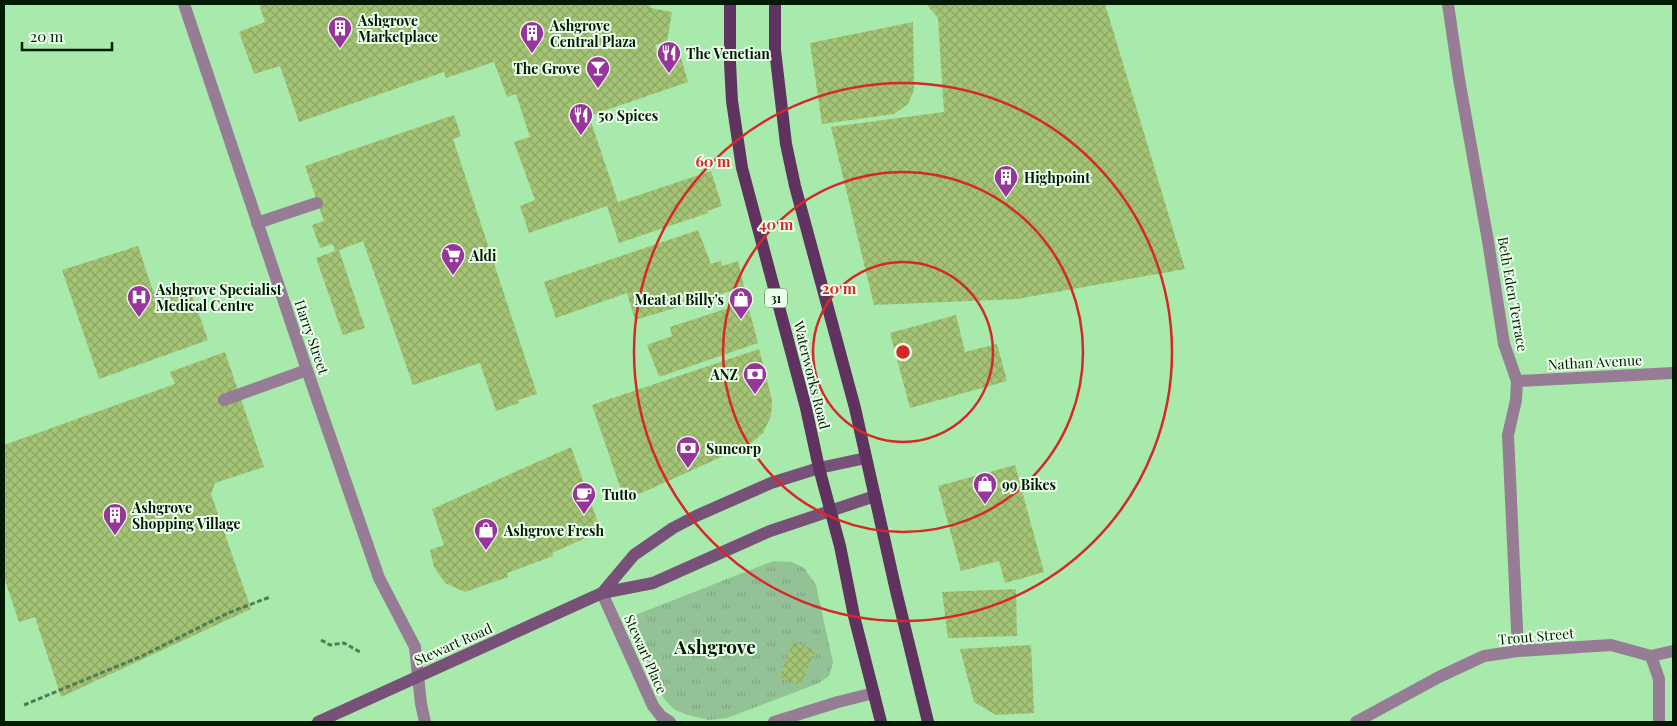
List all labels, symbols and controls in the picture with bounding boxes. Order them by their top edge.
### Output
place label: Ashgrove Marketplace [357,11,438,46]
building icon: Ashgrove Marketplace [327,15,353,49]
place label: Ashgrove Central Plaza [549,16,637,51]
scale bar [22,20,112,52]
building icon: Ashgrove Central Plaza [519,20,545,54]
text: 20 m [30,26,64,46]
restaurant icon: The Venetian [656,40,682,74]
place label: The Venetian [686,44,770,63]
bar icon: The Grove [585,55,611,89]
place label: The Grove [514,59,580,78]
restaurant icon: 50 Spices [568,102,594,136]
place label: 50 Spices [598,106,658,125]
text: 60 m [695,151,731,171]
building icon: Highpoint [993,164,1019,198]
place label: Highpoint [1024,168,1090,187]
text: 40 m [759,214,794,234]
street label: Beth Eden Terrace [1494,235,1532,353]
supermarket icon: Aldi [440,242,466,276]
place label: Aldi [469,246,497,265]
text: 20 m [822,278,857,298]
place label: Ashgrove Specialist Medical Centre [155,280,282,315]
hospital icon: Ashgrove Specialist Medical Centre [126,284,152,318]
shop icon: Meat at Billy's [728,286,754,320]
road number: 31 [765,288,787,308]
place label: Meat at Billy's [634,290,724,309]
street label: Harry Street [290,297,334,378]
street label: Waterworks Road [789,318,835,431]
centre of rings [894,343,912,361]
street label: Nathan Avenue [1547,350,1643,374]
bank icon: ANZ [742,361,768,395]
place label: ANZ [709,365,738,384]
bank icon: Suncorp [675,435,701,469]
place label: Suncorp [706,439,761,458]
shop icon: 99 Bikes [972,471,998,505]
place label: 99 Bikes [1002,475,1056,494]
cafe icon: Tutto [571,481,597,515]
place label: Tutto [602,485,637,504]
place label: Ashgrove Shopping Village [131,498,241,533]
building icon: Ashgrove Shopping Village [102,502,128,536]
shop icon: Ashgrove Fresh [473,517,499,551]
place label: Ashgrove Fresh [503,521,604,540]
street label: Stewart Place [620,612,672,696]
street label: Stewart Road [411,618,495,670]
street label: Trout Street [1497,623,1576,649]
district label: Ashgrove [673,633,756,659]

